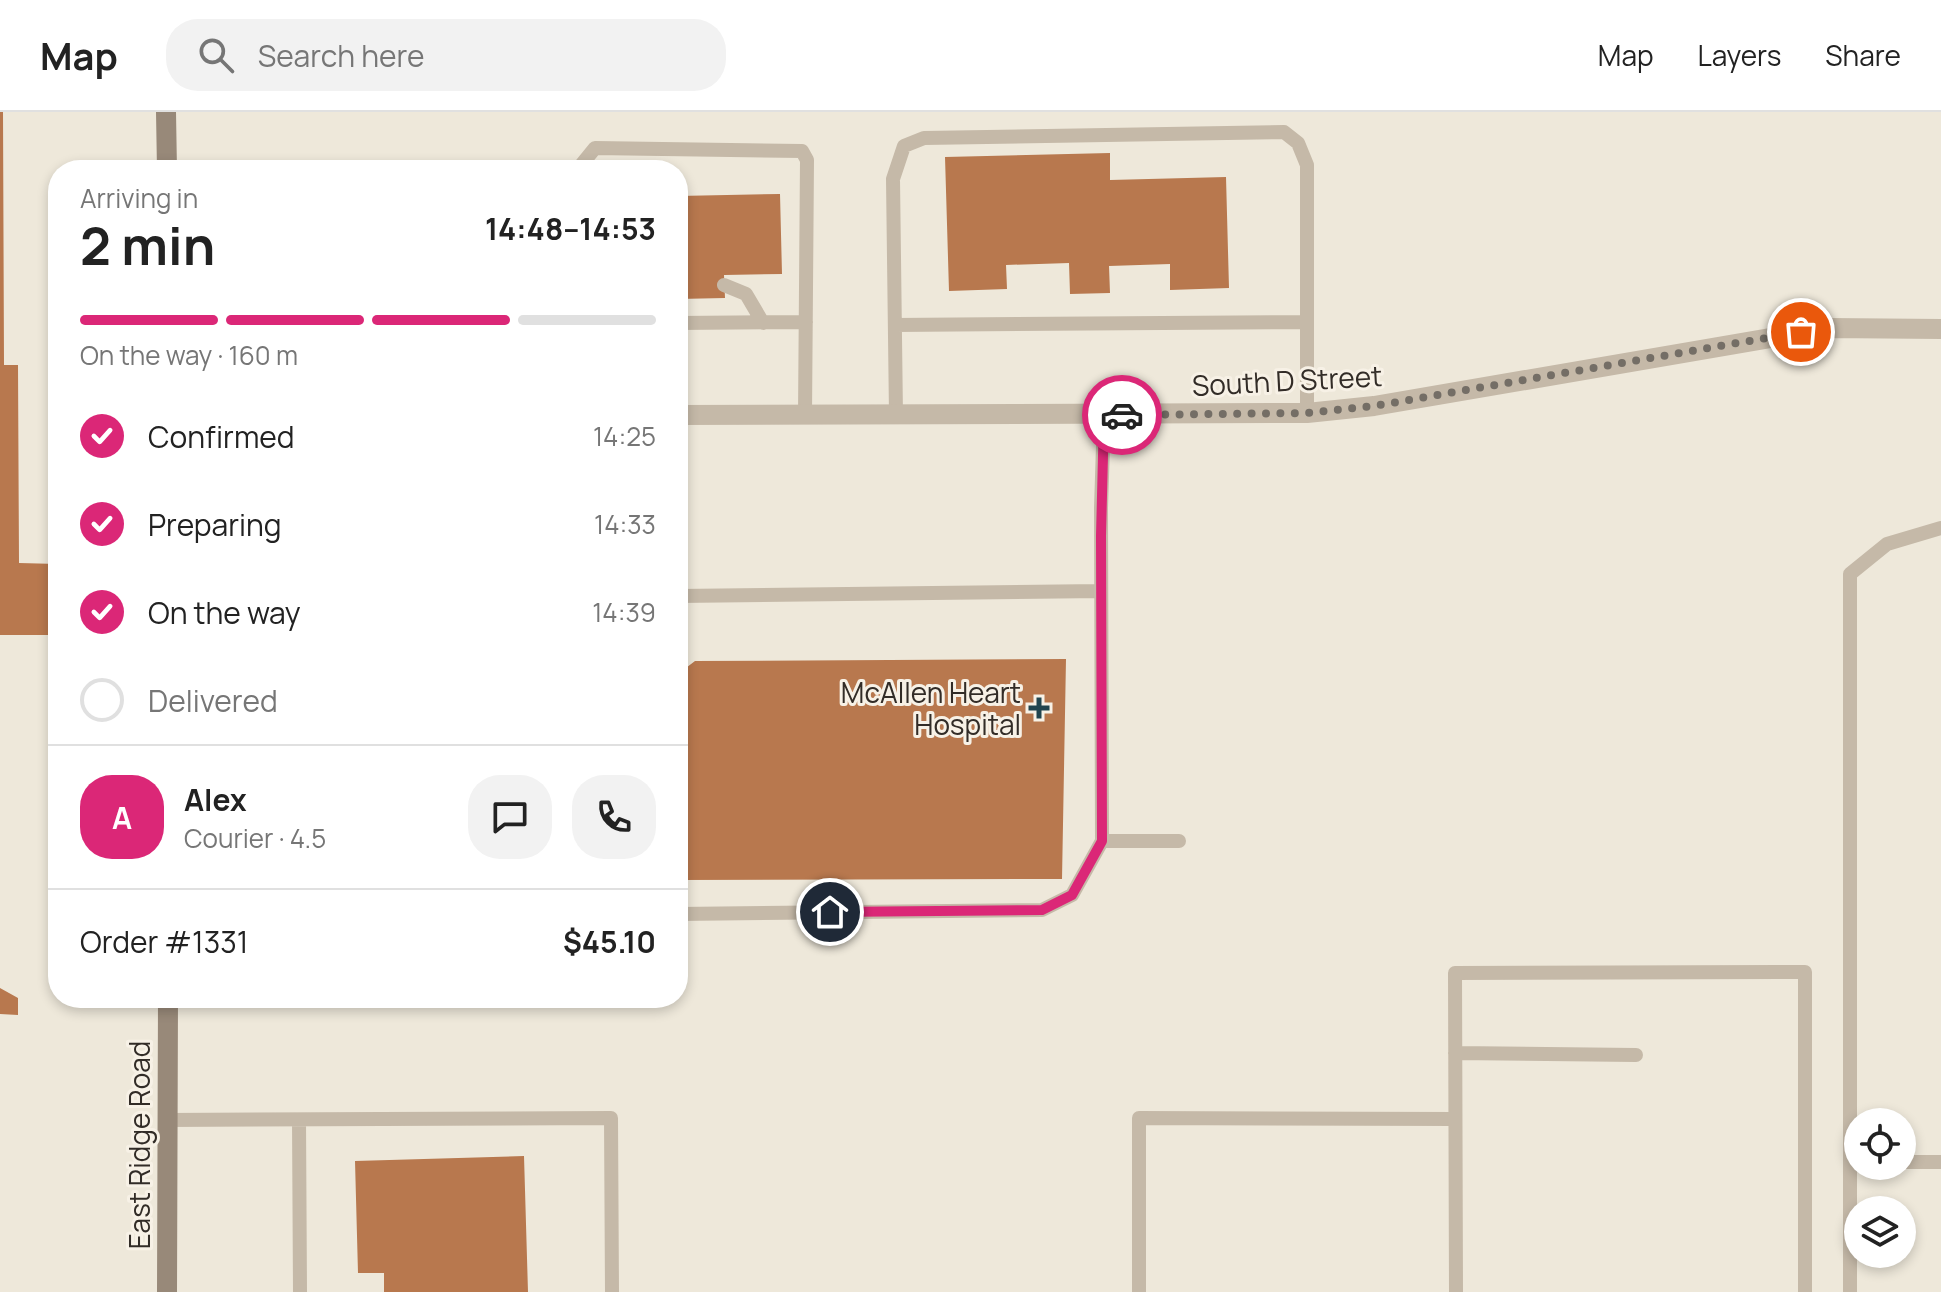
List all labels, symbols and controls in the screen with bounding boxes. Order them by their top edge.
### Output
search box [166,19,726,91]
text: Map [40,29,118,81]
icon: search [194,33,238,77]
text: Search here [258,35,425,76]
text: Map [1598,36,1654,74]
text: Layers [1698,36,1781,74]
text: Share [1825,36,1901,74]
text: Arriving in [80,180,198,216]
text: 14:48–14:53 [485,208,656,249]
text: 2 min [80,210,215,281]
pin [1767,298,1835,366]
icon: bag [1779,310,1823,354]
text: On the way · 160 m [80,337,298,373]
street label: South D Street [1191,356,1383,404]
courier [1082,375,1162,455]
icon: car [1100,393,1144,437]
icon: check [80,414,124,458]
text: Confirmed [148,416,295,457]
text: 14:25 [593,418,656,454]
icon: check [80,502,124,546]
text: Preparing [148,504,282,545]
text: 14:33 [594,506,656,542]
icon: check [80,590,124,634]
text: On the way [148,592,301,633]
text: 14:39 [592,594,656,630]
place label: McAllen Heart Hospital [841,673,1021,743]
text: Delivered [148,680,278,721]
marker: McAllen Heart Hospital [1028,697,1050,719]
button: chat [468,775,552,859]
button: phone [572,775,656,859]
text: Alex [184,779,247,820]
text: A [112,797,132,838]
text: Courier · 4.5 [184,820,326,856]
pin [796,878,864,946]
icon: home [808,890,852,934]
text: Order #1331 [80,921,249,962]
text: $45.10 [563,921,656,962]
street label: East Ridge Road [120,1041,158,1249]
map controls [1844,1108,1916,1268]
button: locate [1844,1108,1916,1180]
button: layers [1844,1196,1916,1268]

